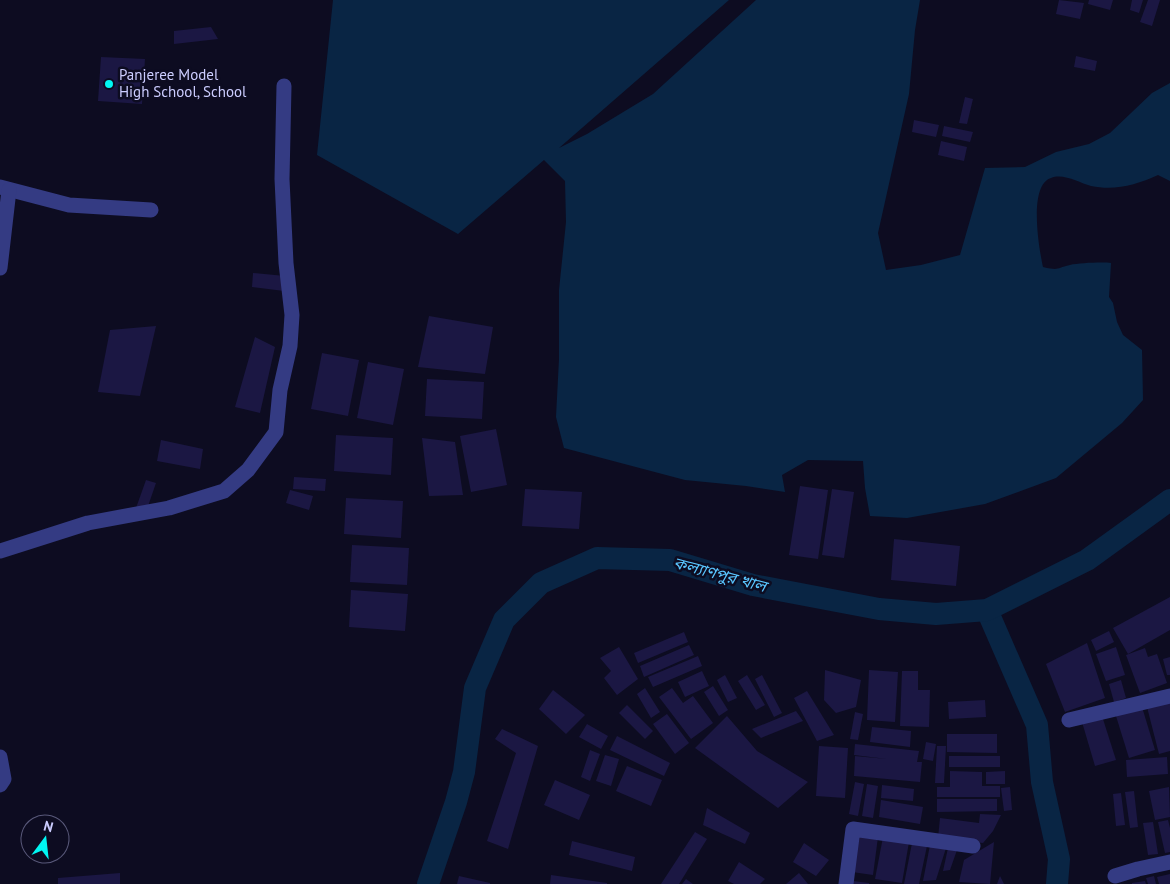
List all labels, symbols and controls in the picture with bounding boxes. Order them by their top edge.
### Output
place label: Panjeree Model High School, School [119,65,247,101]
marker: Panjeree Model High School, School [103,78,115,90]
water label: কল্যাণপুর খাল [672,552,772,597]
north arrow [20,814,70,864]
text: N [42,817,55,836]

